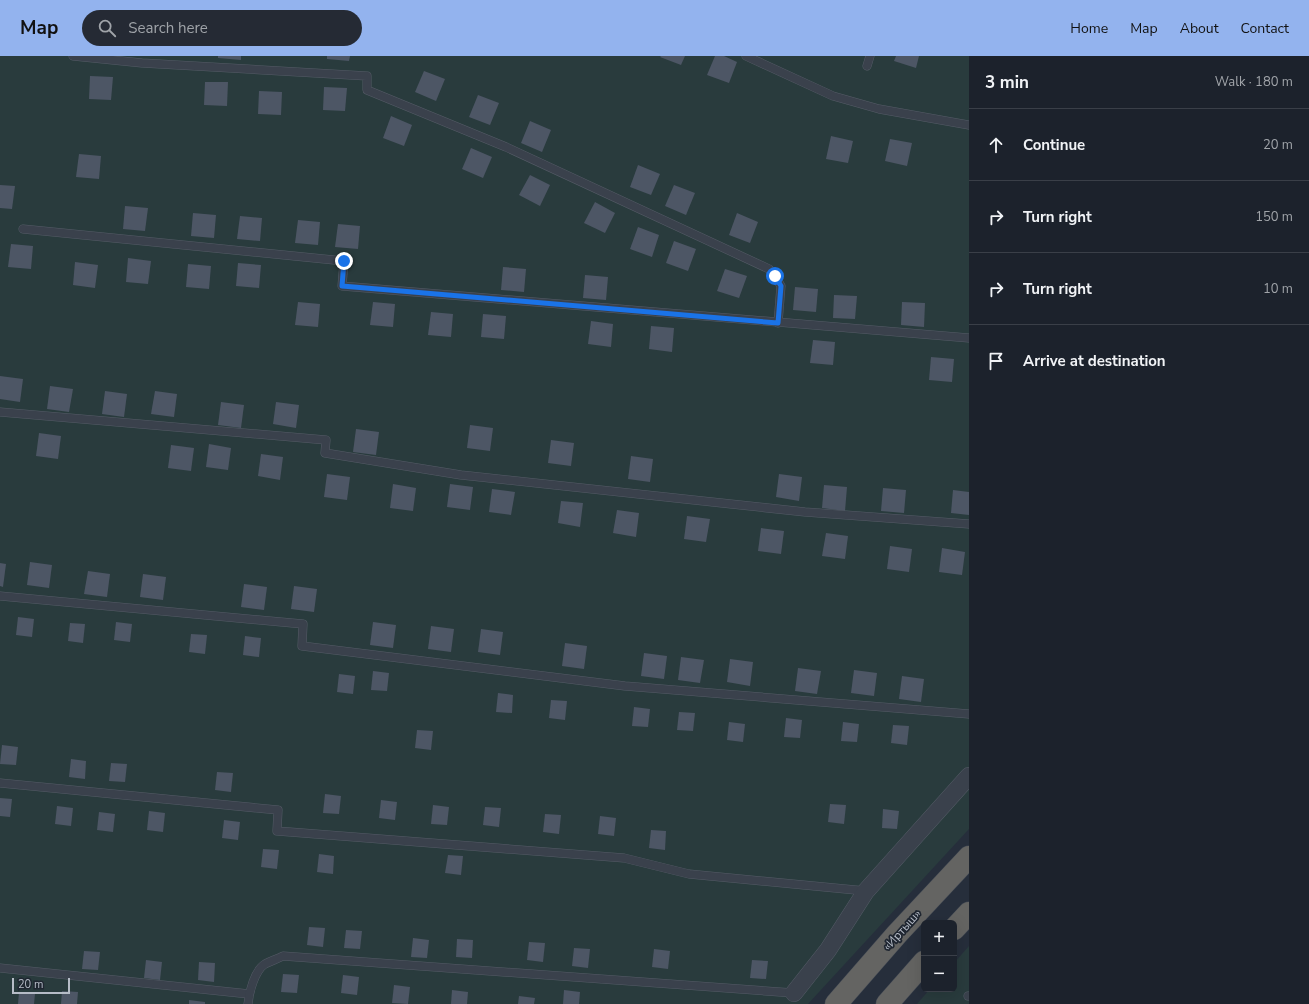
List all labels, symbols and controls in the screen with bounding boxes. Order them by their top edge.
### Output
search box [82,10,362,46]
text: Map [20,15,58,41]
icon: search [96,17,118,39]
text: Search here [128,18,208,38]
text: Home [1070,19,1108,38]
text: Map [1130,19,1158,38]
text: About [1180,19,1219,38]
text: Contact [1241,19,1289,38]
text: 3 min [985,71,1029,94]
text: Walk · 180 m [1215,73,1293,91]
icon: ahead [985,134,1007,156]
text: Continue [1023,135,1085,155]
text: 20 m [1263,136,1293,154]
icon: right [985,206,1007,228]
text: Turn right [1023,207,1092,227]
text: 150 m [1255,208,1293,226]
route end [335,252,353,270]
route start [766,267,784,285]
icon: right [985,278,1007,300]
text: Turn right [1023,279,1092,299]
text: 10 m [1263,280,1293,298]
icon: arrive [985,350,1007,372]
text: Arrive at destination [1023,351,1166,371]
street label: «Иртыш» [879,906,925,954]
map controls [921,920,957,992]
button: + [921,920,957,956]
button: − [921,956,957,992]
scale bar [12,976,70,995]
text: 20 m [18,977,43,992]

